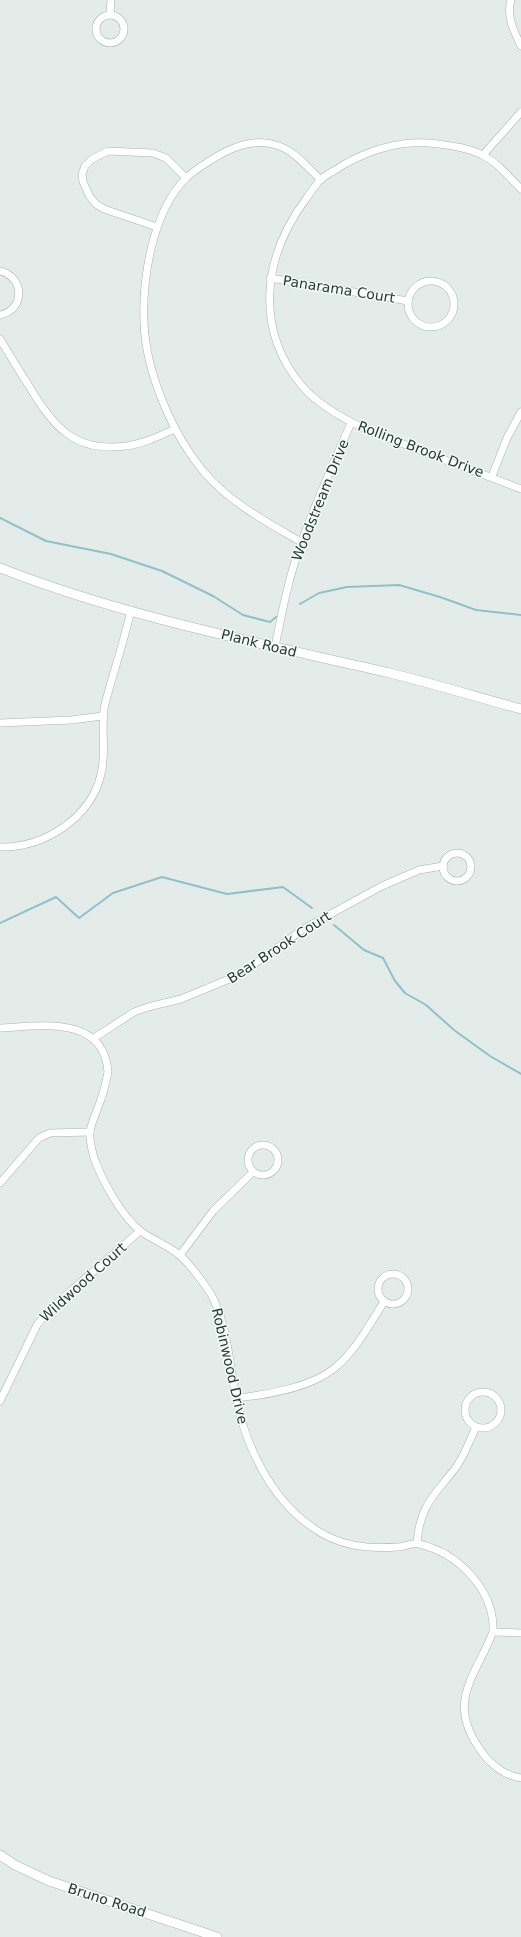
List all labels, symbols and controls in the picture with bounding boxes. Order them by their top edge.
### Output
street label: Panarama Court [282,272,397,306]
street label: Rolling Brook Drive [356,418,486,480]
street label: Woodstream Drive [288,437,352,563]
street label: Plank Road [219,626,299,660]
street label: Bear Brook Court [224,907,334,986]
street label: Wildwood Court [37,1239,130,1325]
street label: Robinwood Drive [209,1306,251,1426]
street label: Bruno Road [66,1880,148,1920]

